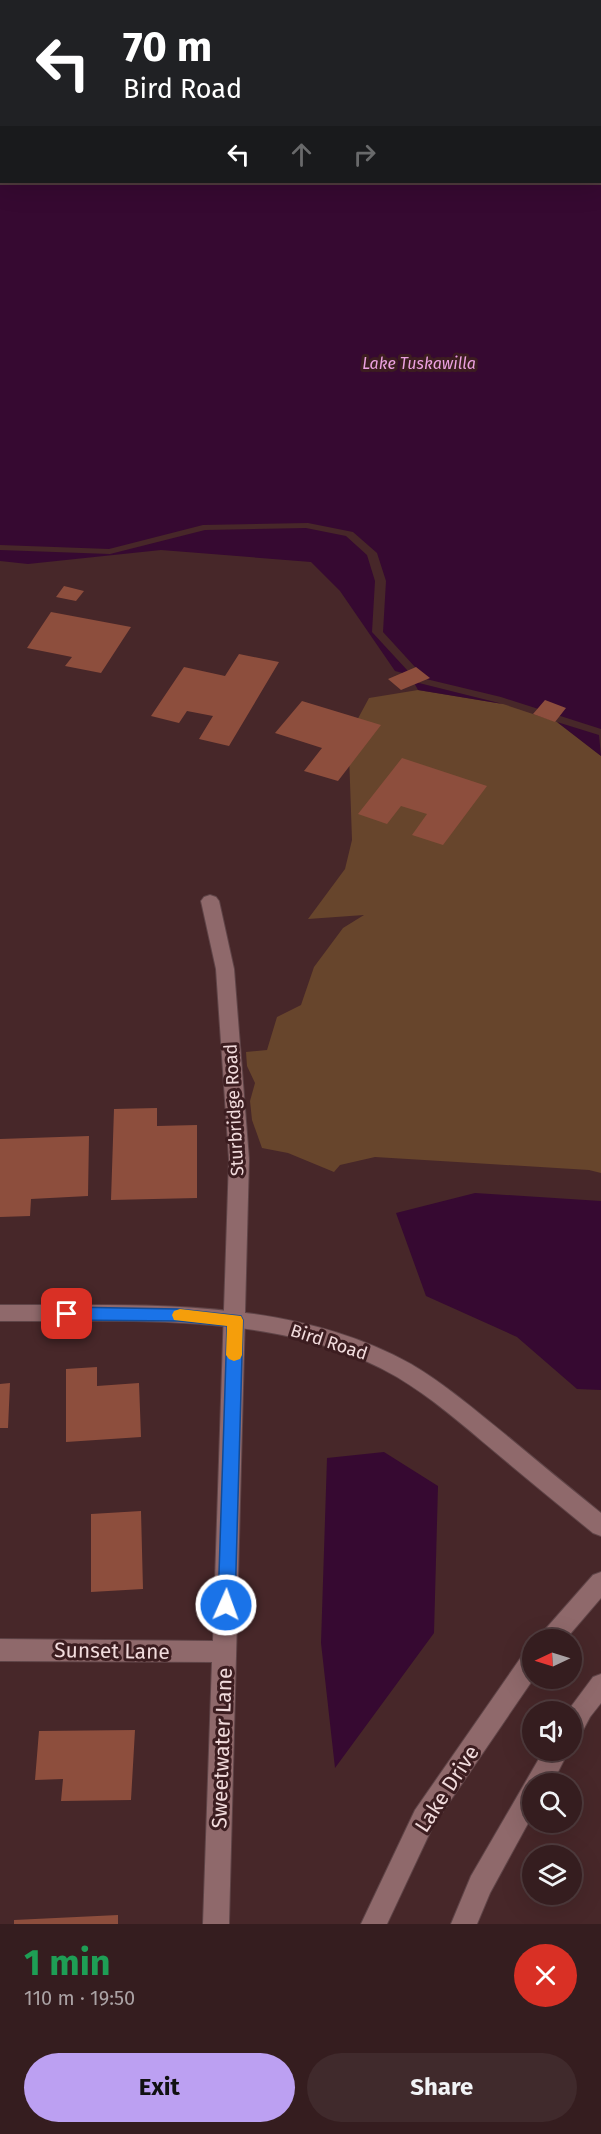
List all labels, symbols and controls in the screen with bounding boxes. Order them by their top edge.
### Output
text: 70 m [123,22,212,72]
icon: left [24,24,102,102]
text: Bird Road [123,73,242,105]
icon: left [222,138,255,171]
icon: ahead [285,138,318,171]
icon: right [348,138,381,171]
water label: Lake Tuskawilla [362,354,476,373]
street label: Sturbridge Road [220,1043,248,1177]
pin [41,1288,92,1339]
icon: arrive [50,1297,83,1330]
street label: Bird Road [288,1319,370,1365]
position arrow [194,1573,258,1637]
north arrow [522,1629,582,1689]
map controls [522,1629,582,1905]
street label: Sunset Lane [54,1637,170,1665]
street label: Sweetwater Lane [206,1667,238,1829]
button: sound [522,1701,582,1761]
street label: Lake Drive [409,1741,485,1837]
button: search [522,1773,582,1833]
button: layers [522,1845,582,1905]
text: 1 min [24,1941,111,1985]
button: close [514,1944,577,2007]
text: 110 m · 19:50 [24,1986,135,2010]
button: Exit [24,2053,295,2122]
button: Share [307,2053,577,2122]

